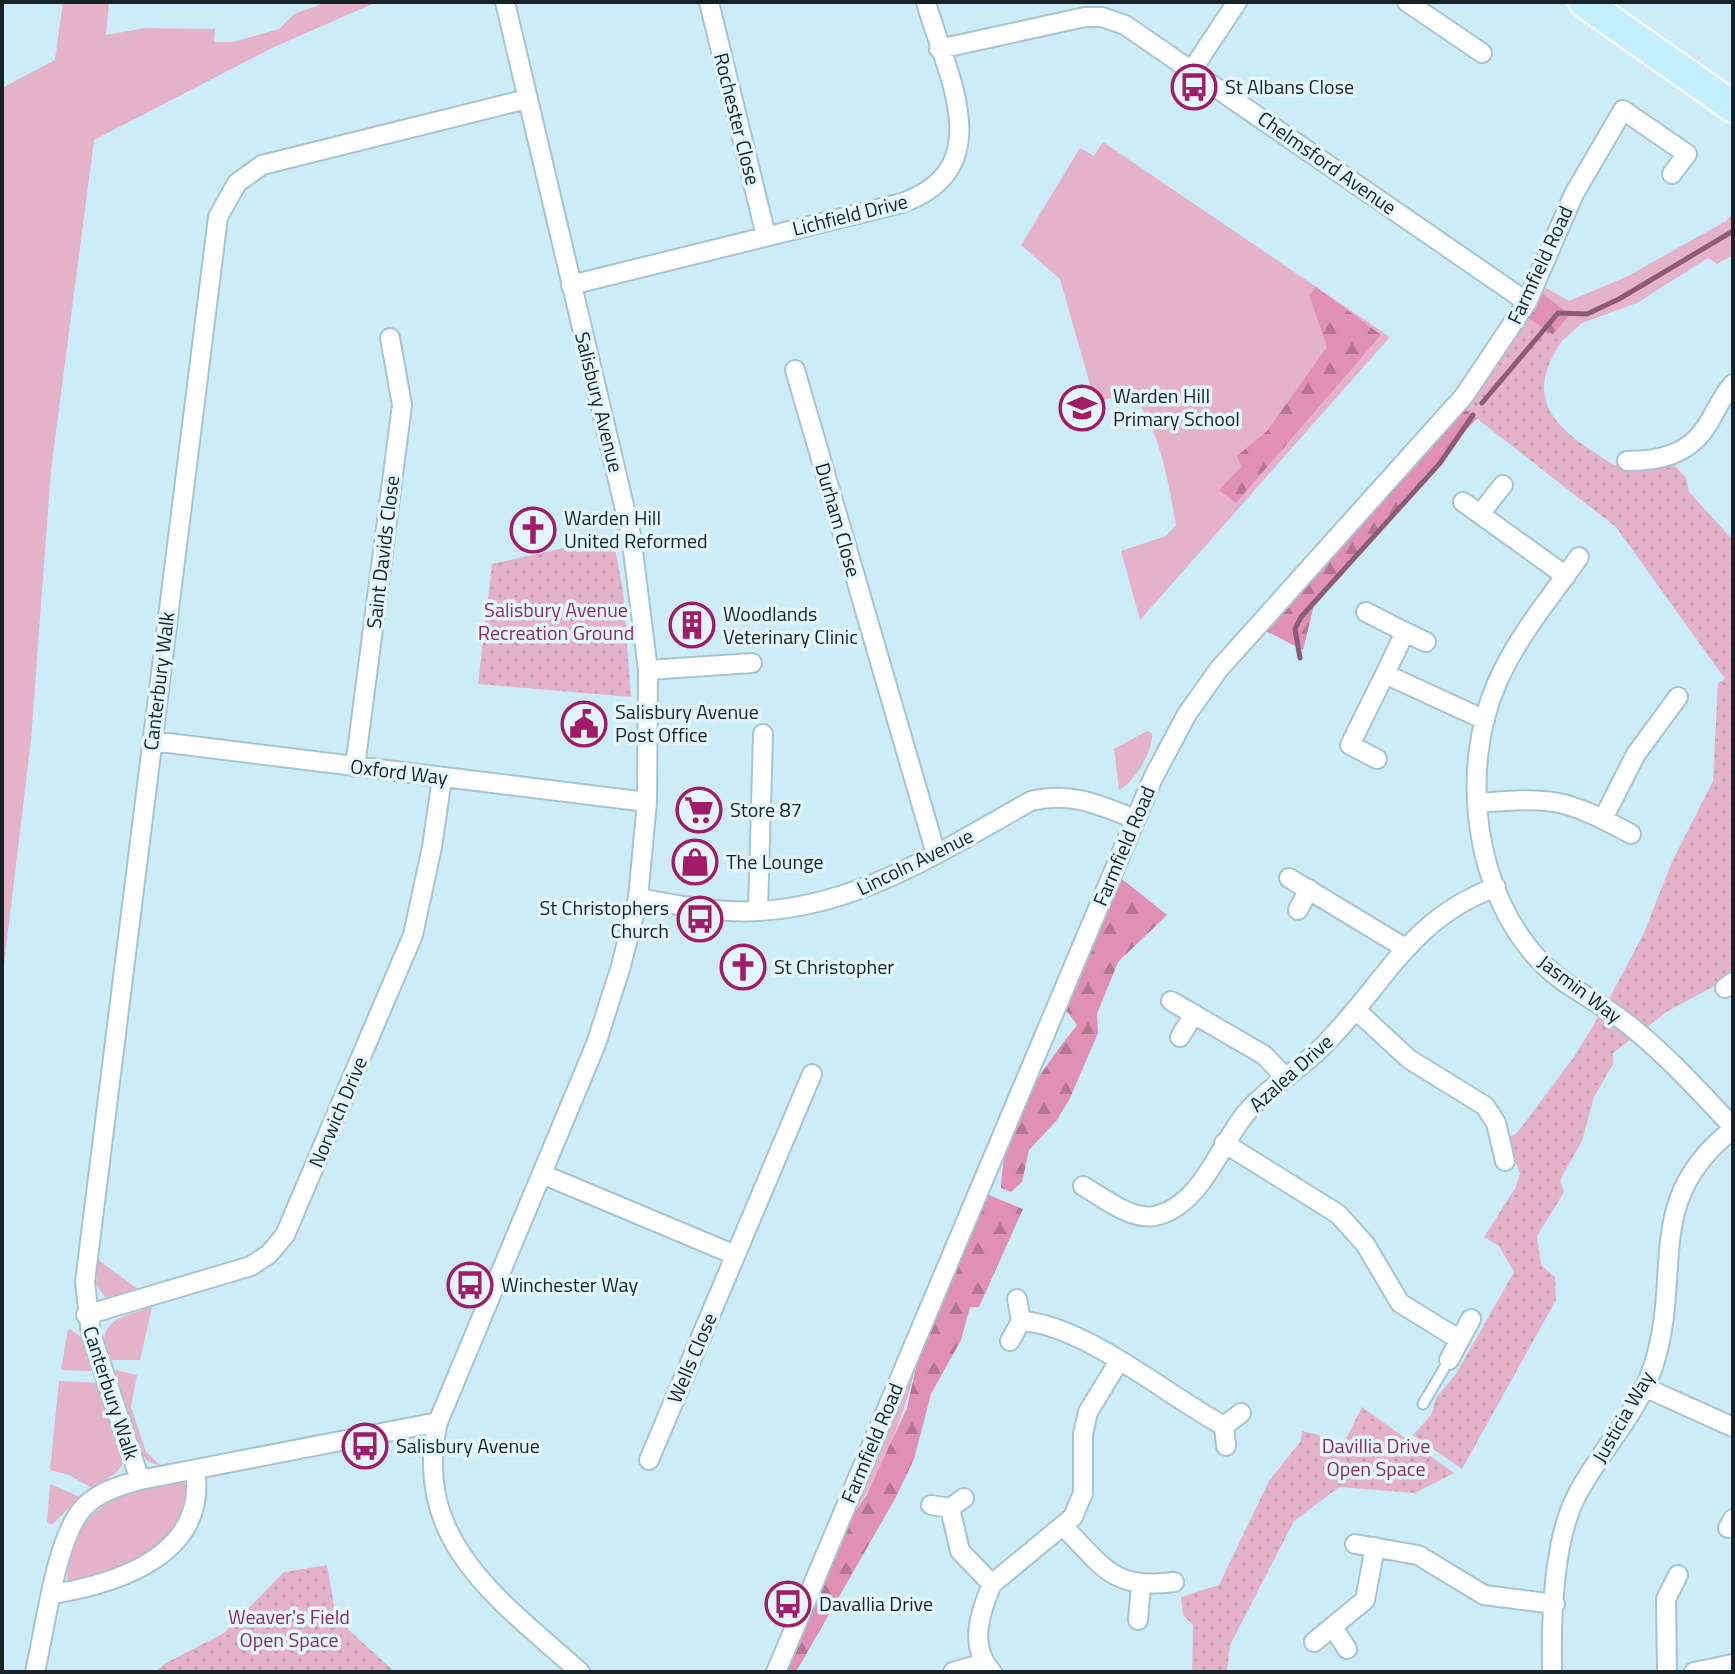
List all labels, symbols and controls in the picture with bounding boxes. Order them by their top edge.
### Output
street label: Rochester Close [706,49,769,188]
bus stop icon: St Albans Close [1170,63,1218,111]
place label: St Albans Close [1225,71,1354,102]
street label: Chelmsford Avenue [1251,103,1403,222]
street label: Lichfield Drive [789,185,911,244]
street label: Farmfield Road [1499,200,1581,329]
street label: Salisbury Avenue [567,328,632,475]
place label: Warden Hill Primary School [1113,380,1240,434]
school or university icon: Warden Hill Primary School [1058,384,1106,432]
street label: Durham Close [807,459,870,581]
street label: Saint Davids Close [358,474,407,630]
place label: Warden Hill United Reformed [564,502,708,556]
church icon: Warden Hill United Reformed [509,506,557,554]
park label: Salisbury Avenue Recreation Ground [478,594,634,648]
place label: Woodlands Veterinary Clinic [723,598,858,652]
building icon: Woodlands Veterinary Clinic [668,601,716,649]
street label: Canterbury Walk [135,609,182,752]
place label: Salisbury Avenue Post Office [615,696,759,750]
public building icon: Salisbury Avenue Post Office [560,700,608,748]
street label: Oxford Way [349,750,450,793]
street label: Farmfield Road [1084,781,1163,911]
supermarket icon: Store 87 [675,786,723,834]
place label: Store 87 [730,794,802,825]
street label: Lincoln Avenue [851,820,978,903]
shop icon: The Lounge [671,838,719,886]
place label: The Lounge [726,846,824,877]
place label: St Christophers Church [540,892,669,946]
bus stop icon: St Christophers Church [676,895,724,943]
church icon: St Christopher [719,943,767,991]
street label: Jasmin Way [1532,947,1629,1031]
place label: St Christopher [774,951,894,982]
street label: Azalea Drive [1242,1026,1340,1119]
street label: Norwich Drive [300,1051,375,1172]
bus stop icon: Winchester Way [446,1261,494,1309]
place label: Winchester Way [501,1269,638,1300]
street label: Wells Close [659,1308,725,1408]
street label: Canterbury Walk [75,1322,148,1464]
street label: Justicia Way [1584,1365,1662,1469]
street label: Farmfield Road [832,1378,911,1508]
bus stop icon: Salisbury Avenue [341,1422,389,1470]
place label: Salisbury Avenue [396,1430,540,1461]
park label: Davillia Drive Open Space [1322,1430,1430,1484]
bus stop icon: Davallia Drive [764,1580,812,1628]
place label: Davallia Drive [819,1588,933,1619]
park label: Weaver's Field Open Space [228,1601,350,1655]

